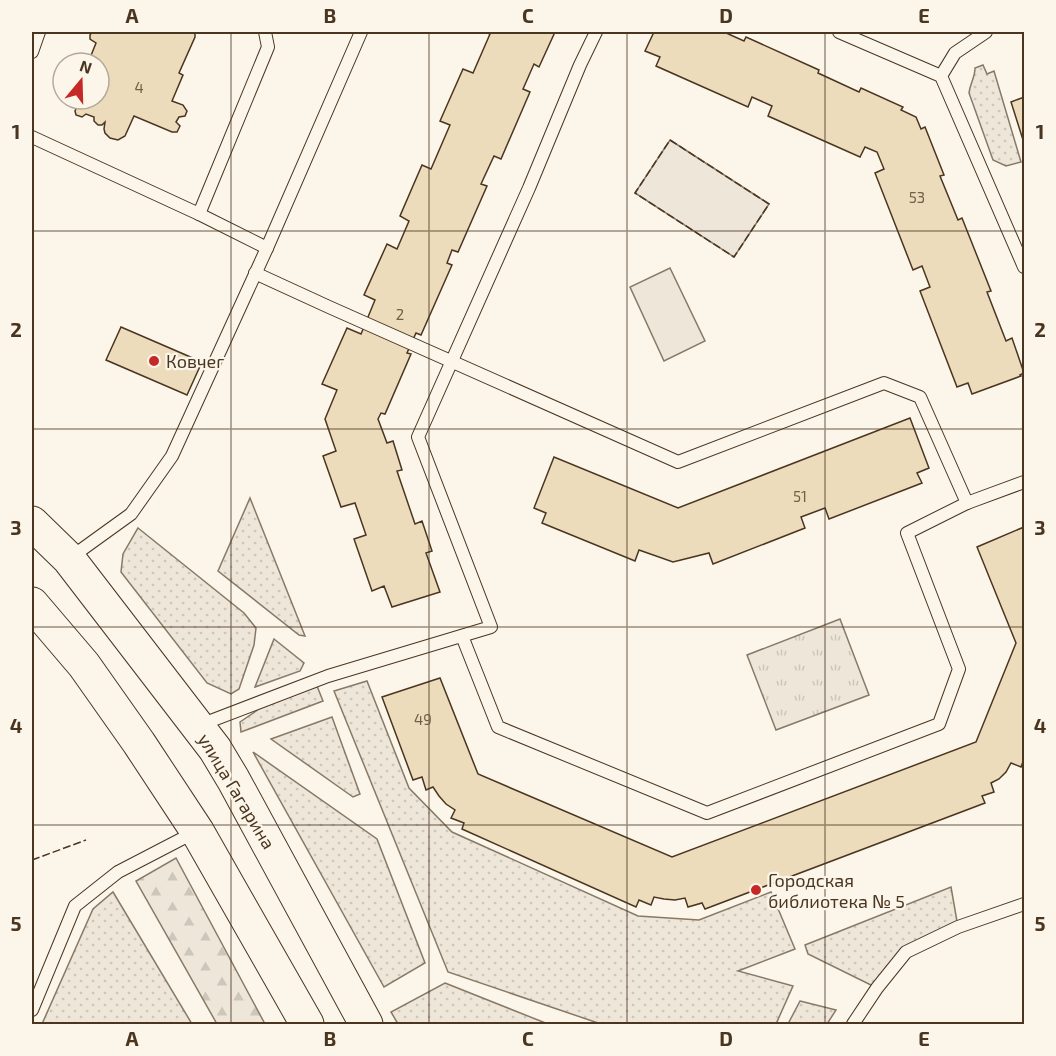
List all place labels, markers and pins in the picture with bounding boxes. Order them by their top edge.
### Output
place label: Ковчег [166,350,225,372]
marker: Ковчег [147,354,161,368]
place label: Городская библиотека № 5 [768,869,905,912]
marker: Городская библиотека № 5 [749,883,763,897]

